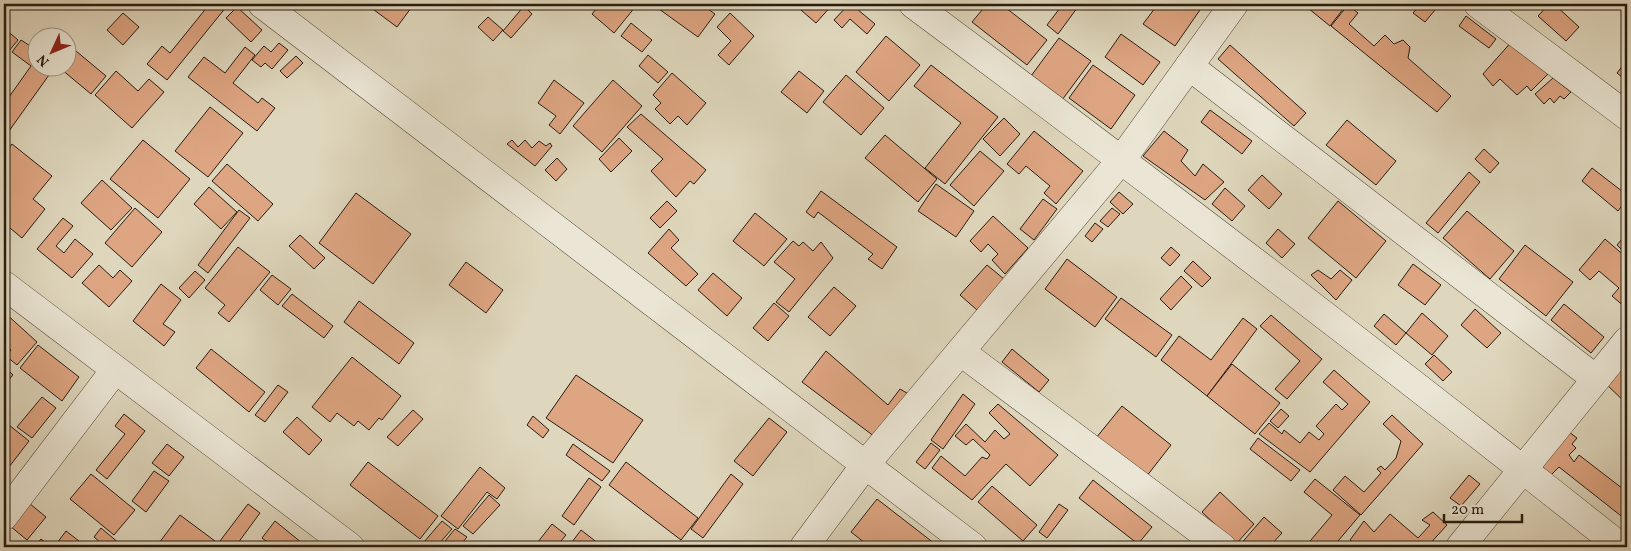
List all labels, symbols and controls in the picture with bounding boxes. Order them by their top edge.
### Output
north arrow [28,28,78,78]
text: N [33,50,54,70]
scale bar [1444,491,1521,523]
text: 20 m [1451,500,1484,521]

